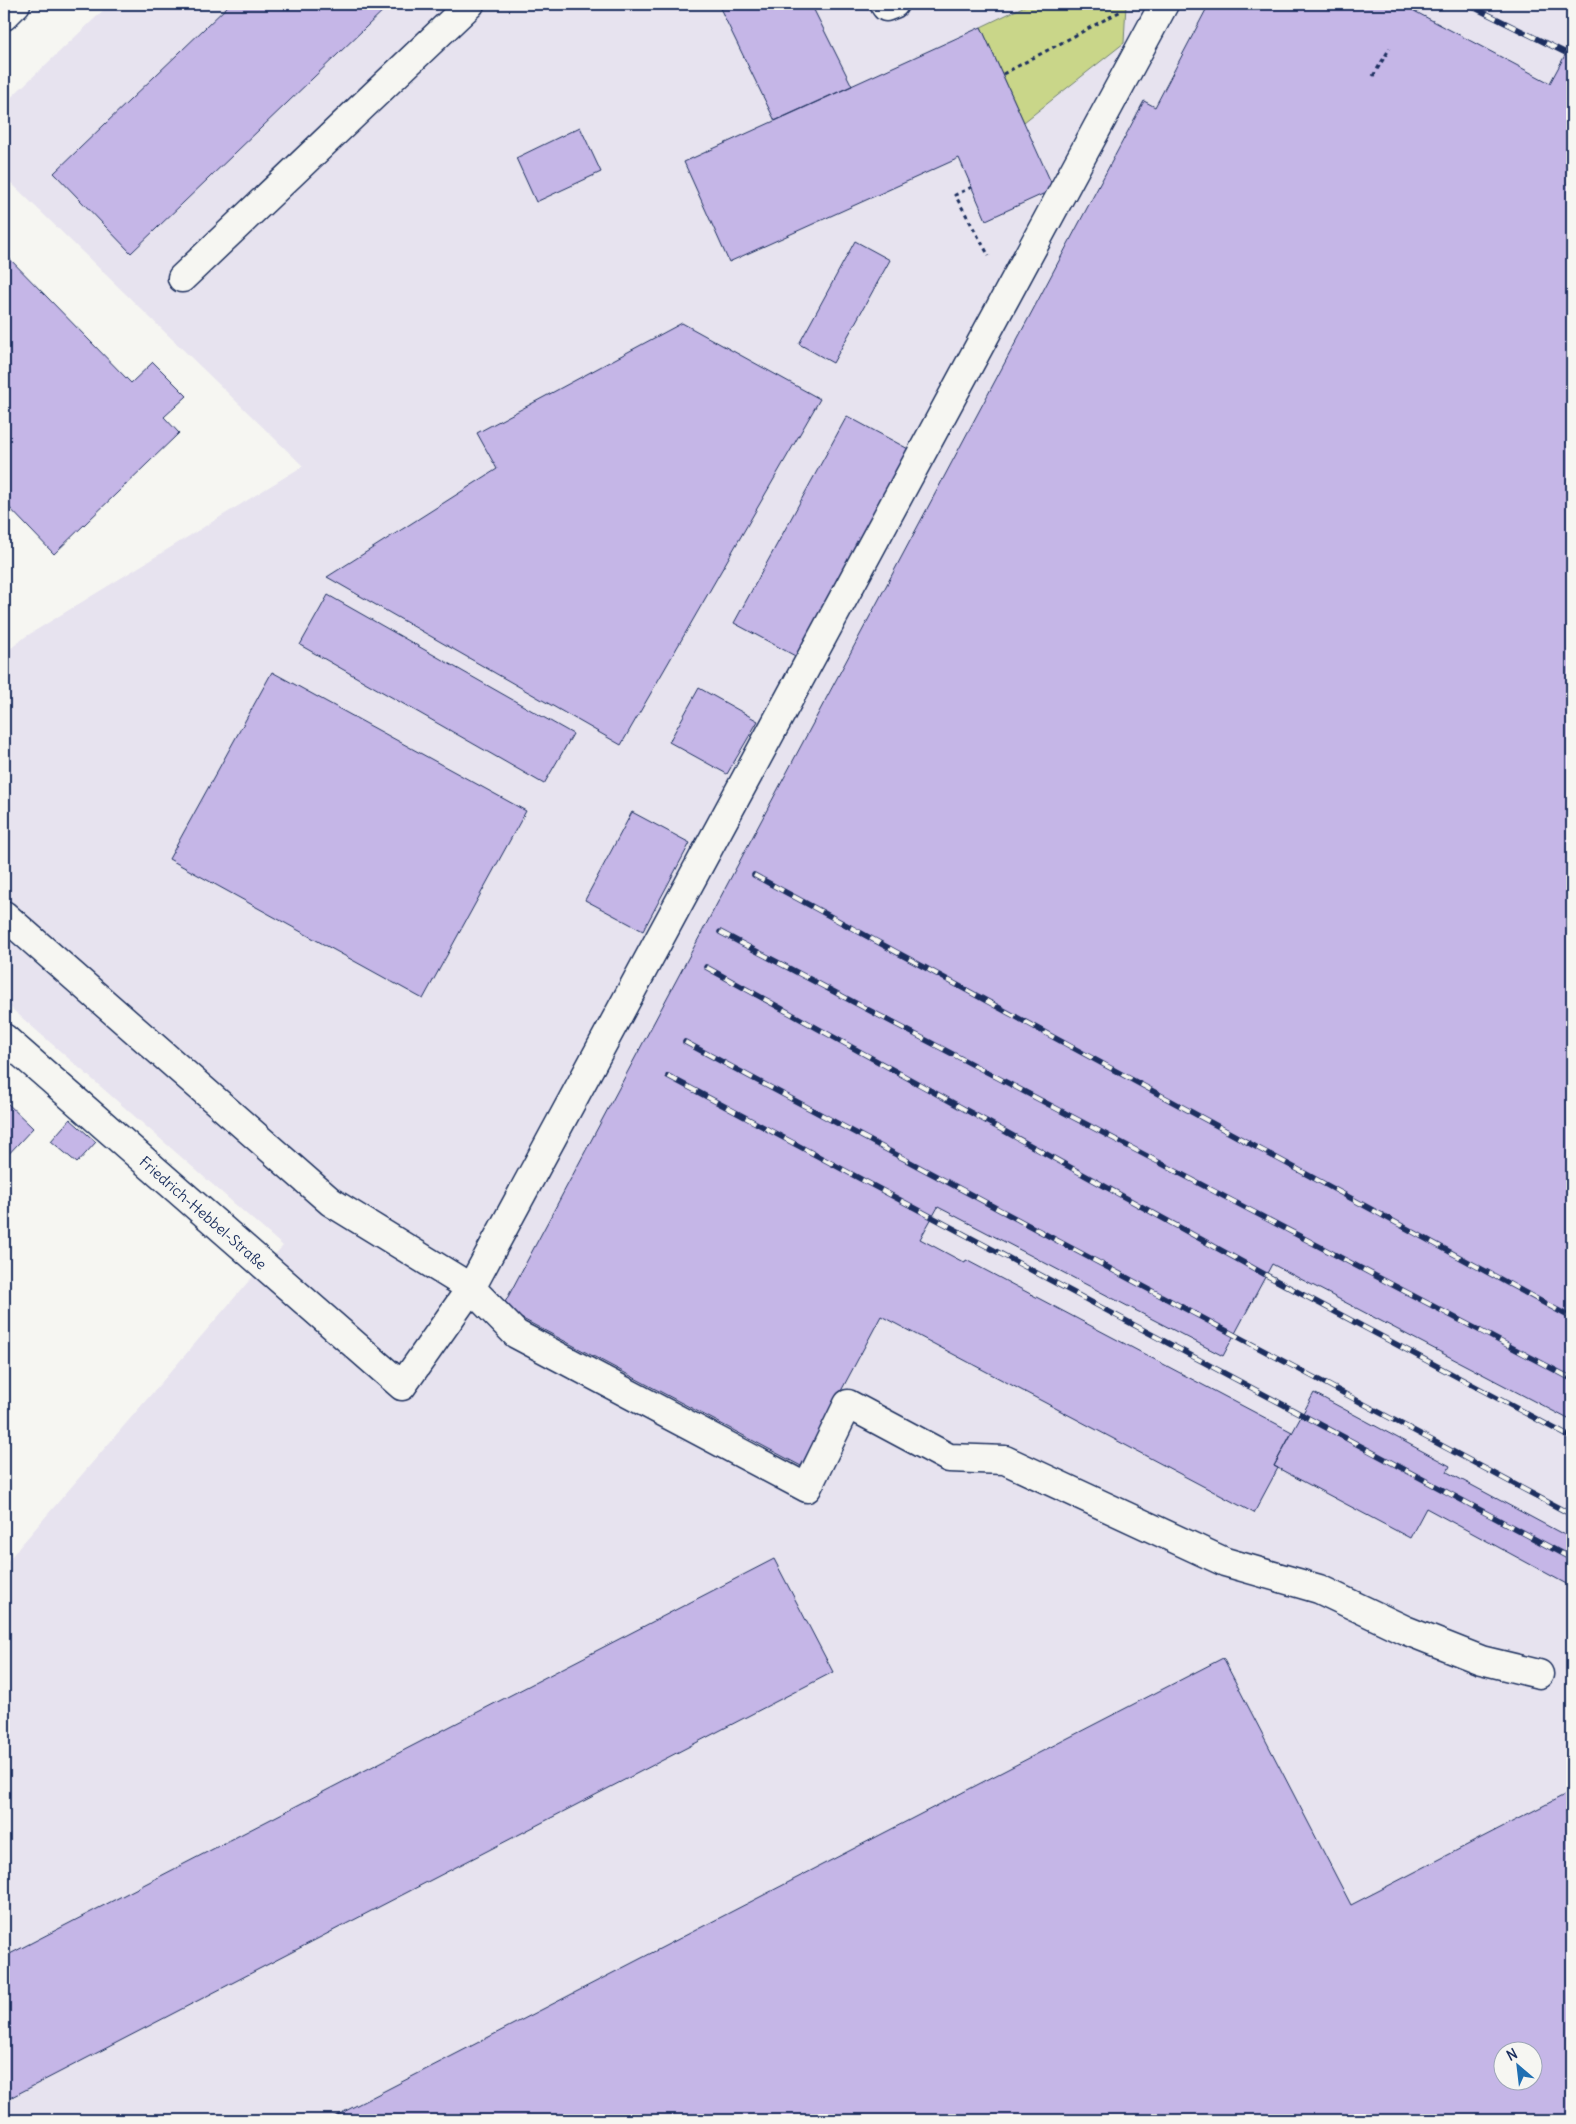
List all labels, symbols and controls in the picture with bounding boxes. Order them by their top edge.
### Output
street label: Friedrich-Hebbel-Straße [136,1152,271,1273]
north arrow [1494,2042,1544,2092]
text: N [1503,2044,1520,2065]

